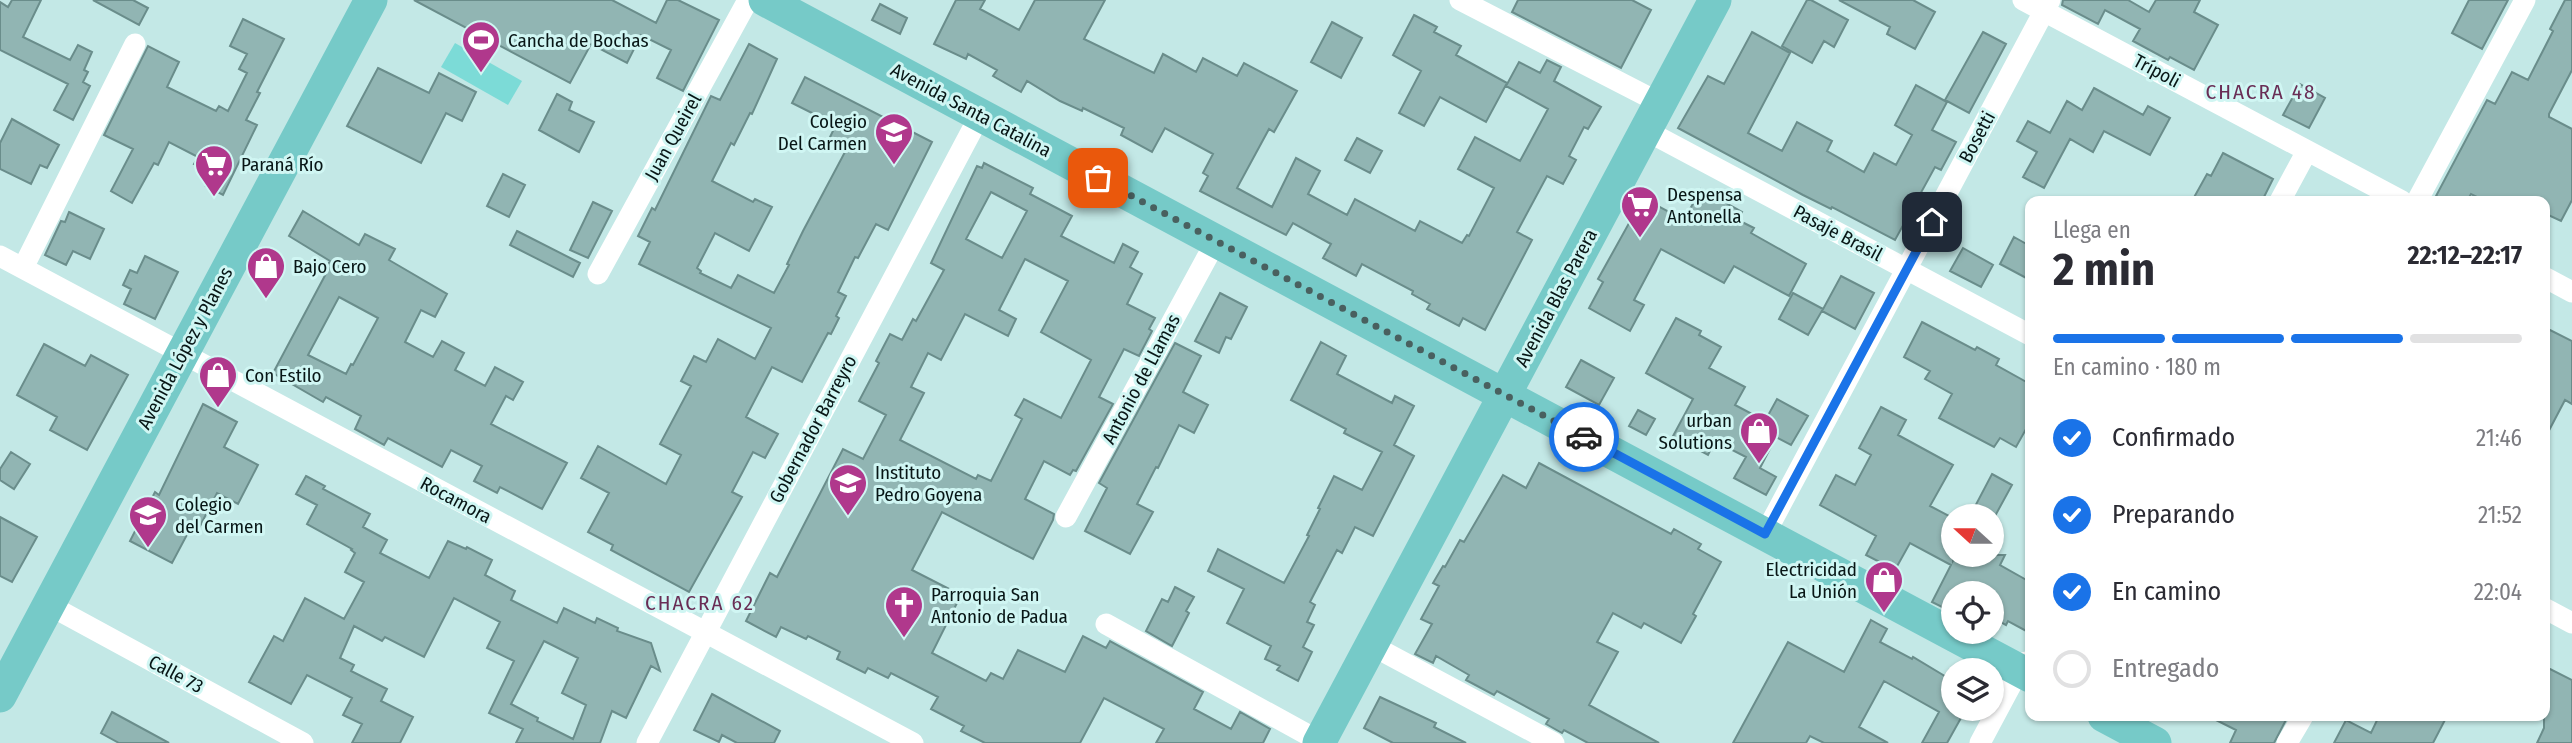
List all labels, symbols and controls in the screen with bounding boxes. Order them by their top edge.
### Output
sports icon: Cancha de Bochas [460,19,502,74]
place label: Cancha de Bochas [508,29,649,52]
street label: Trípoli [2130,49,2184,93]
street label: Avenida Santa Catalina [887,58,1055,162]
district label: CHACRA 48 [2206,79,2317,105]
street label: Juan Queirel [640,90,706,184]
street label: Bosetti [1954,107,2000,167]
place label: Colegio Del Carmen [778,110,867,155]
school or university icon: Colegio Del Carmen [873,111,915,166]
supermarket icon: Paraná Río [193,143,235,198]
pin [1068,148,1128,208]
place label: Paraná Río [241,153,324,176]
icon: bag [1079,159,1117,197]
place label: Despensa Antonella [1667,183,1742,228]
supermarket icon: Despensa Antonella [1619,184,1661,239]
pin [1902,192,1962,252]
street label: Pasaje Brasil [1790,200,1886,266]
icon: home [1913,203,1951,241]
text: Llega en [2053,216,2131,244]
street label: Avenida Blas Parera [1510,225,1602,371]
text: 22:12–22:17 [2407,240,2522,271]
text: 2 min [2053,242,2155,297]
shop icon: Bajo Cero [245,245,287,300]
place label: Bajo Cero [293,255,367,278]
street label: Avenida López y Planes [133,263,237,433]
street label: Antonio de Llamas [1097,310,1185,448]
street label: Gobernador Barreyro [764,351,862,507]
text: En camino · 180 m [2053,353,2221,381]
shop icon: Con Estilo [197,354,239,409]
place label: Con Estilo [245,364,322,387]
courier [1549,402,1619,472]
place label: urban Solutions [1659,409,1732,454]
shop icon: urban Solutions [1738,410,1780,465]
icon: car [1565,418,1603,456]
icon: check [2053,419,2091,457]
text: Confirmado [2112,422,2235,453]
text: 21:46 [2476,424,2522,452]
place label: Instituto Pedro Goyena [875,461,982,506]
school or university icon: Instituto Pedro Goyena [827,462,869,517]
street label: Rocamora [416,472,496,528]
place label: Colegio del Carmen [175,493,263,538]
school or university icon: Colegio del Carmen [127,494,169,549]
icon: check [2053,496,2091,534]
text: Preparando [2112,499,2235,530]
text: 21:52 [2478,501,2522,529]
north arrow [1941,504,2004,567]
map controls [1941,504,2004,721]
place label: Electricidad La Unión [1766,558,1857,603]
shop icon: Electricidad La Unión [1863,559,1905,614]
icon: check [2053,573,2091,611]
text: En camino [2112,576,2221,607]
text: 22:04 [2474,578,2522,606]
button: locate [1941,581,2004,644]
place label: Parroquia San Antonio de Padua [931,583,1068,628]
church icon: Parroquia San Antonio de Padua [883,584,925,639]
district label: CHACRA 62 [645,590,755,616]
street label: Calle 73 [145,650,207,698]
text: Entregado [2112,653,2219,684]
button: layers [1941,658,2004,721]

